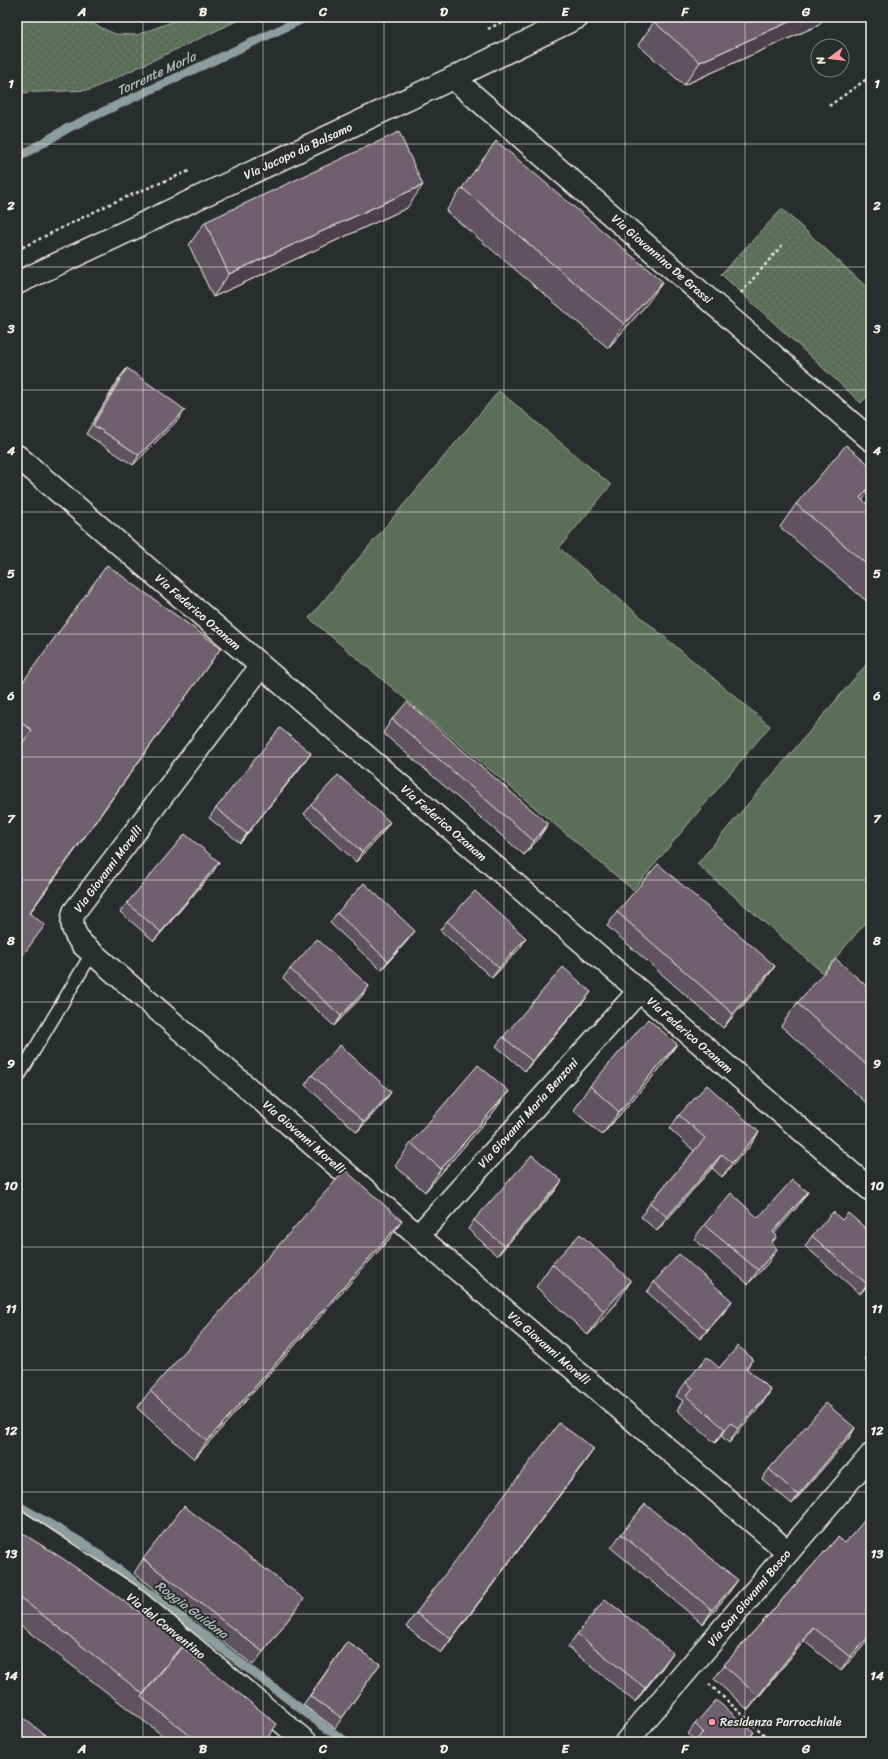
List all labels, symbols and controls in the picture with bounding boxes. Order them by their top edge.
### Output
text: A [77,0,86,23]
text: B [199,0,208,23]
text: C [318,0,328,23]
text: D [440,0,448,23]
text: E [561,0,570,23]
text: F [680,0,689,23]
text: G [801,0,811,23]
north arrow [810,38,850,78]
water label: Torrente Morla [113,44,201,102]
text: N [811,54,831,68]
text: 1 [8,72,14,95]
text: 1 [874,72,880,95]
street label: Via Jacopo da Balsamo [240,116,356,186]
text: 2 [6,194,15,217]
text: 2 [872,194,881,217]
street label: Via Giovannino De Grassi [606,208,718,310]
text: 3 [6,317,15,340]
text: 3 [872,317,881,340]
text: 4 [6,439,16,462]
text: 4 [872,439,882,462]
text: 5 [7,562,15,585]
text: 5 [873,562,881,585]
street label: Via Federico Ozanam [150,568,246,656]
text: 6 [6,684,15,707]
text: 6 [872,684,881,707]
street label: Via Federico Ozanam [396,779,492,867]
text: 7 [7,807,16,830]
text: 7 [873,807,882,830]
street label: Via Giovanni Morelli [68,820,149,917]
text: 8 [6,929,15,952]
text: 8 [872,929,881,952]
street label: Via Federico Ozanam [642,991,738,1079]
text: 9 [7,1052,15,1075]
street label: Via Giovanni Maria Benzoni [472,1052,584,1173]
text: 9 [873,1052,881,1075]
street label: Via Giovanni Morelli [257,1094,351,1180]
text: 10 [4,1174,18,1197]
text: 10 [870,1174,884,1197]
text: 11 [5,1297,17,1320]
text: 11 [871,1297,883,1320]
street label: Via Giovanni Morelli [502,1305,596,1391]
text: 12 [4,1419,18,1442]
text: 12 [870,1419,884,1442]
text: 13 [5,1542,18,1565]
text: 13 [871,1542,884,1565]
street label: Via San Giovanni Bosco [701,1544,797,1652]
water label: Roggia Guidana [150,1574,234,1646]
street label: Via del Conventino [121,1587,211,1665]
text: 14 [4,1664,19,1687]
text: 14 [870,1664,885,1687]
place label: Residenza Parrocchiale [720,1711,842,1733]
marker: Residenza Parrocchiale [707,1717,717,1727]
text: A [77,1737,86,1759]
text: B [199,1737,208,1759]
text: C [318,1737,328,1759]
text: D [440,1737,448,1759]
text: E [561,1737,570,1759]
text: F [680,1737,689,1759]
text: G [801,1737,811,1759]

